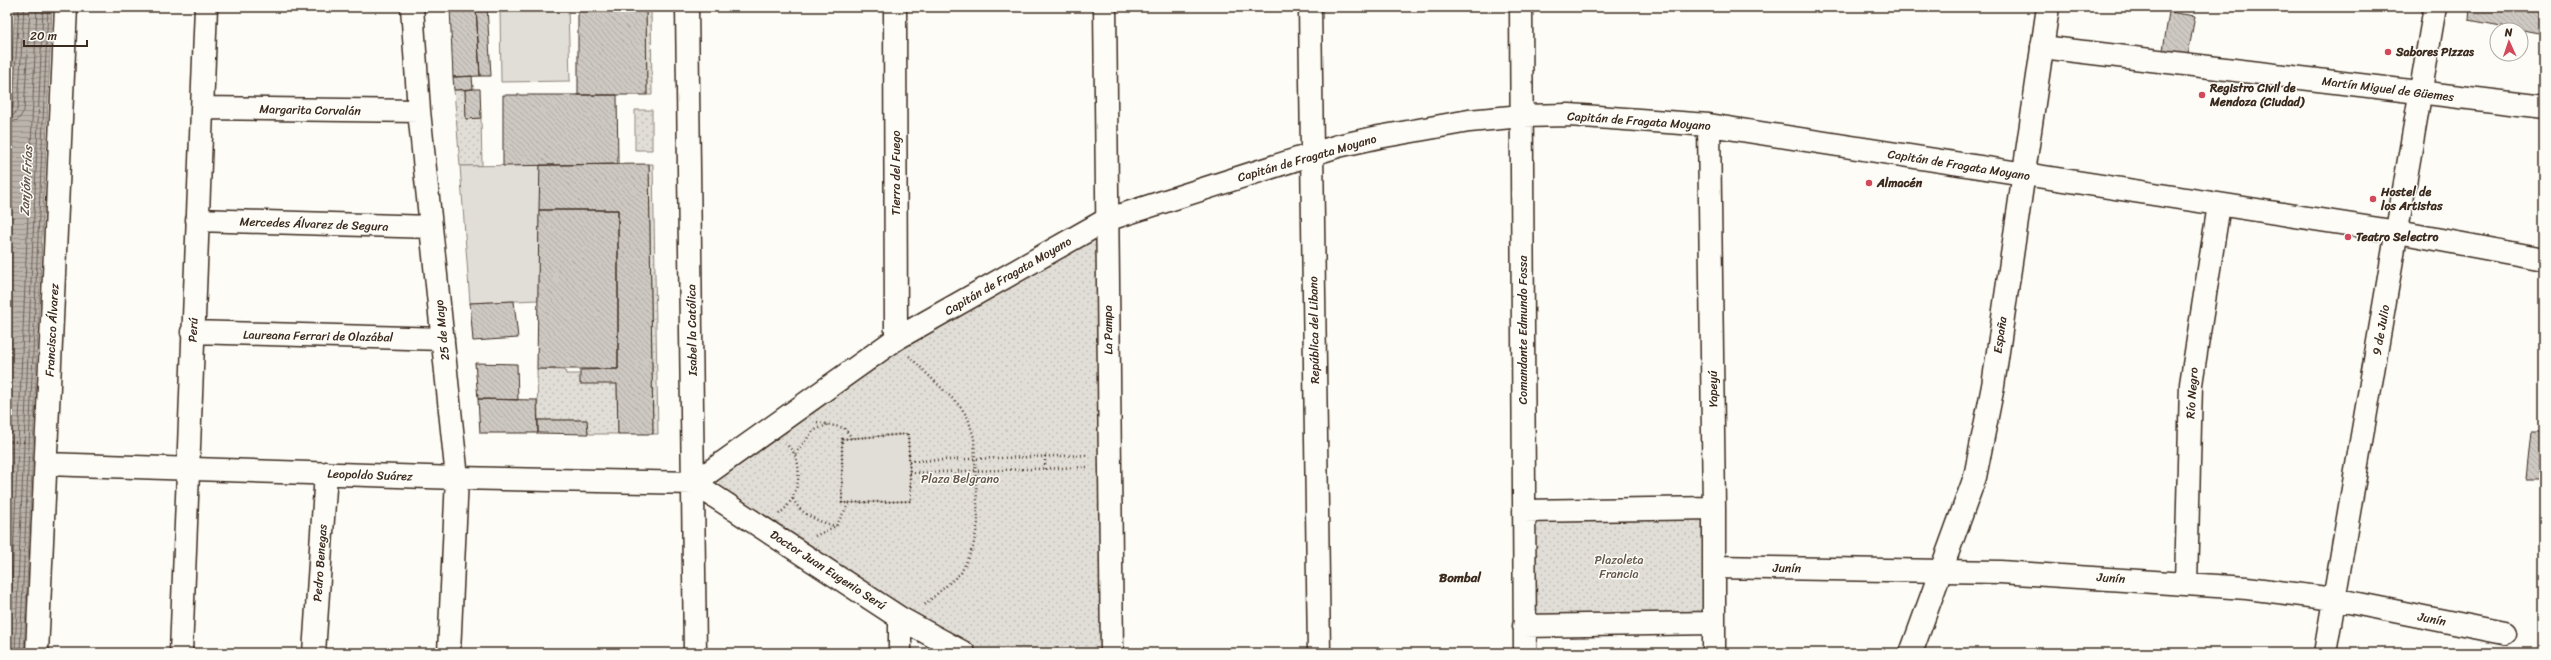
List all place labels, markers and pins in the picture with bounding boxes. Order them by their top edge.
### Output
place label: Sabores Pizzas [2395,41,2475,63]
marker: Sabores Pizzas [2383,47,2393,57]
place label: Registro Civil de Mendoza (Ciudad) [2209,77,2305,113]
marker: Registro Civil de Mendoza (Ciudad) [2197,90,2207,100]
place label: Almacén [1876,172,1923,194]
marker: Almacén [1864,178,1874,188]
place label: Hostel de los Artistas [2380,181,2443,217]
marker: Hostel de los Artistas [2368,194,2378,204]
place label: Teatro Selectro [2356,226,2438,248]
marker: Teatro Selectro [2343,232,2353,242]

